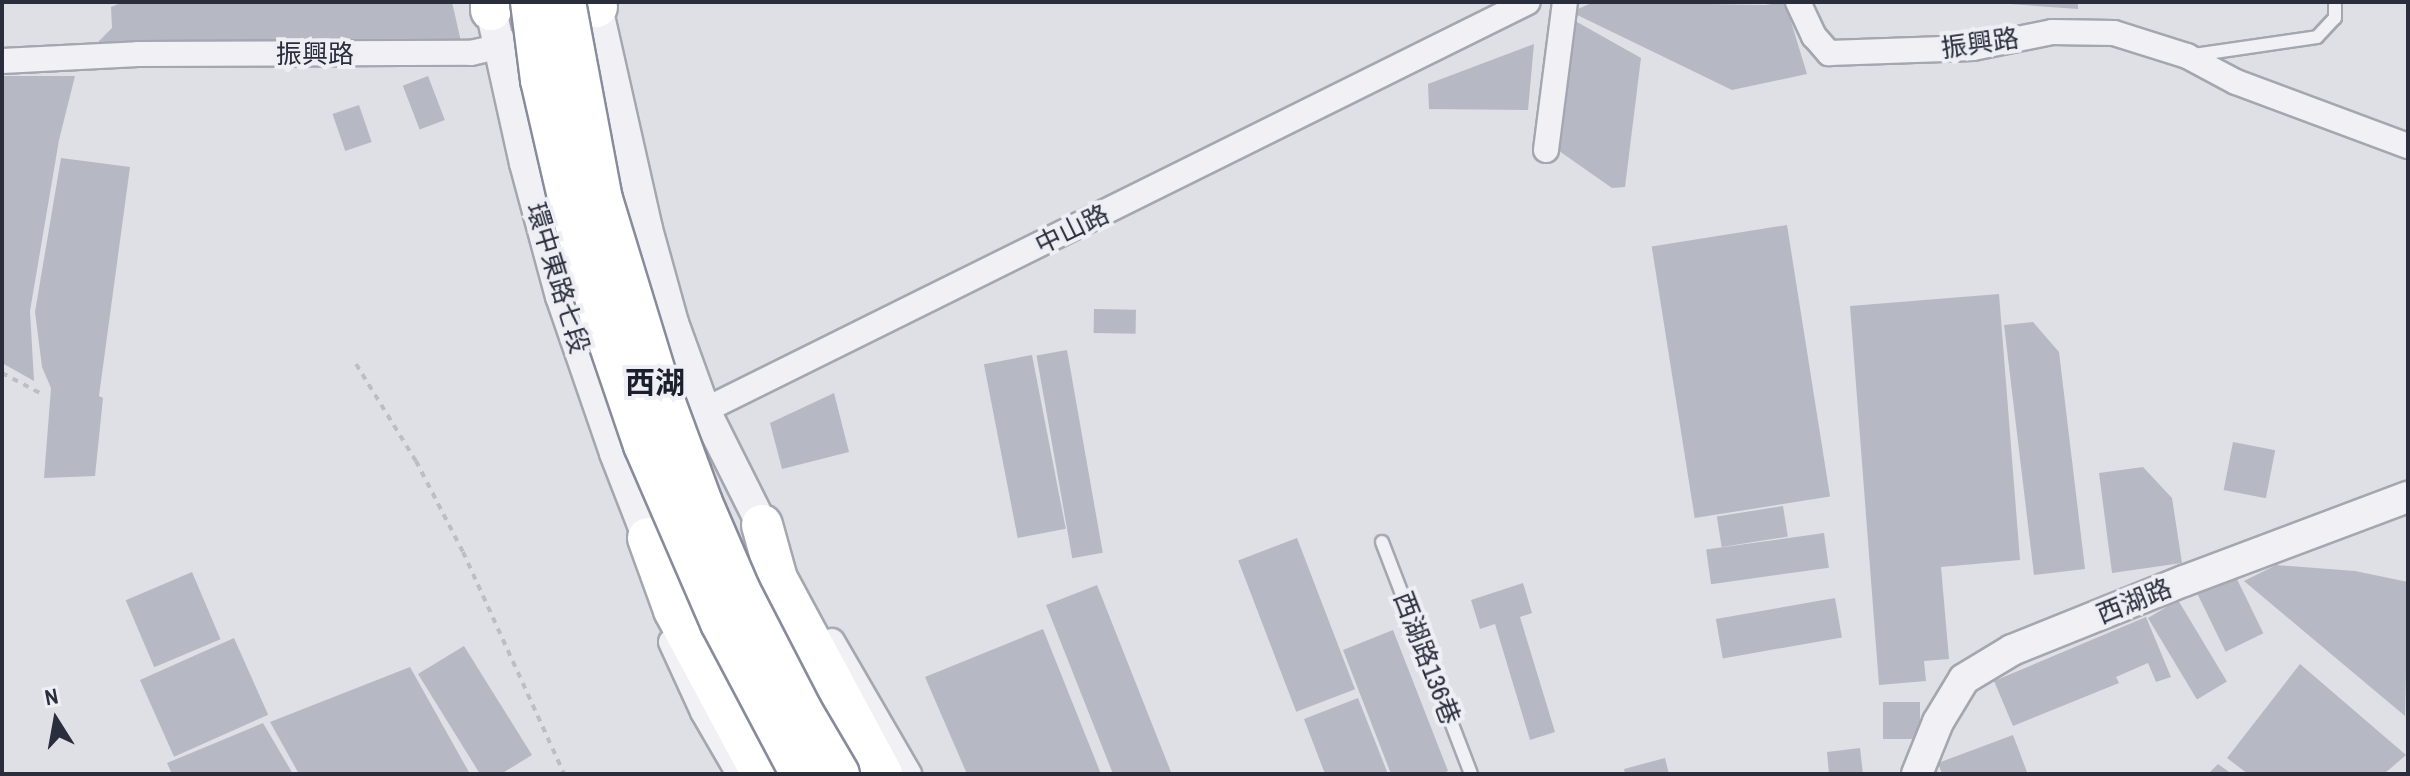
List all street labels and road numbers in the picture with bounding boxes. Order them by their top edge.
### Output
street label: 振興路 [1939,22,2021,64]
street label: 振興路 [276,38,354,70]
street label: 中山路 [1030,198,1114,260]
street label: 環中東路七段 [520,199,596,357]
street label: 西湖路 [2092,572,2176,630]
street label: 西湖路136巷 [1387,587,1467,729]

